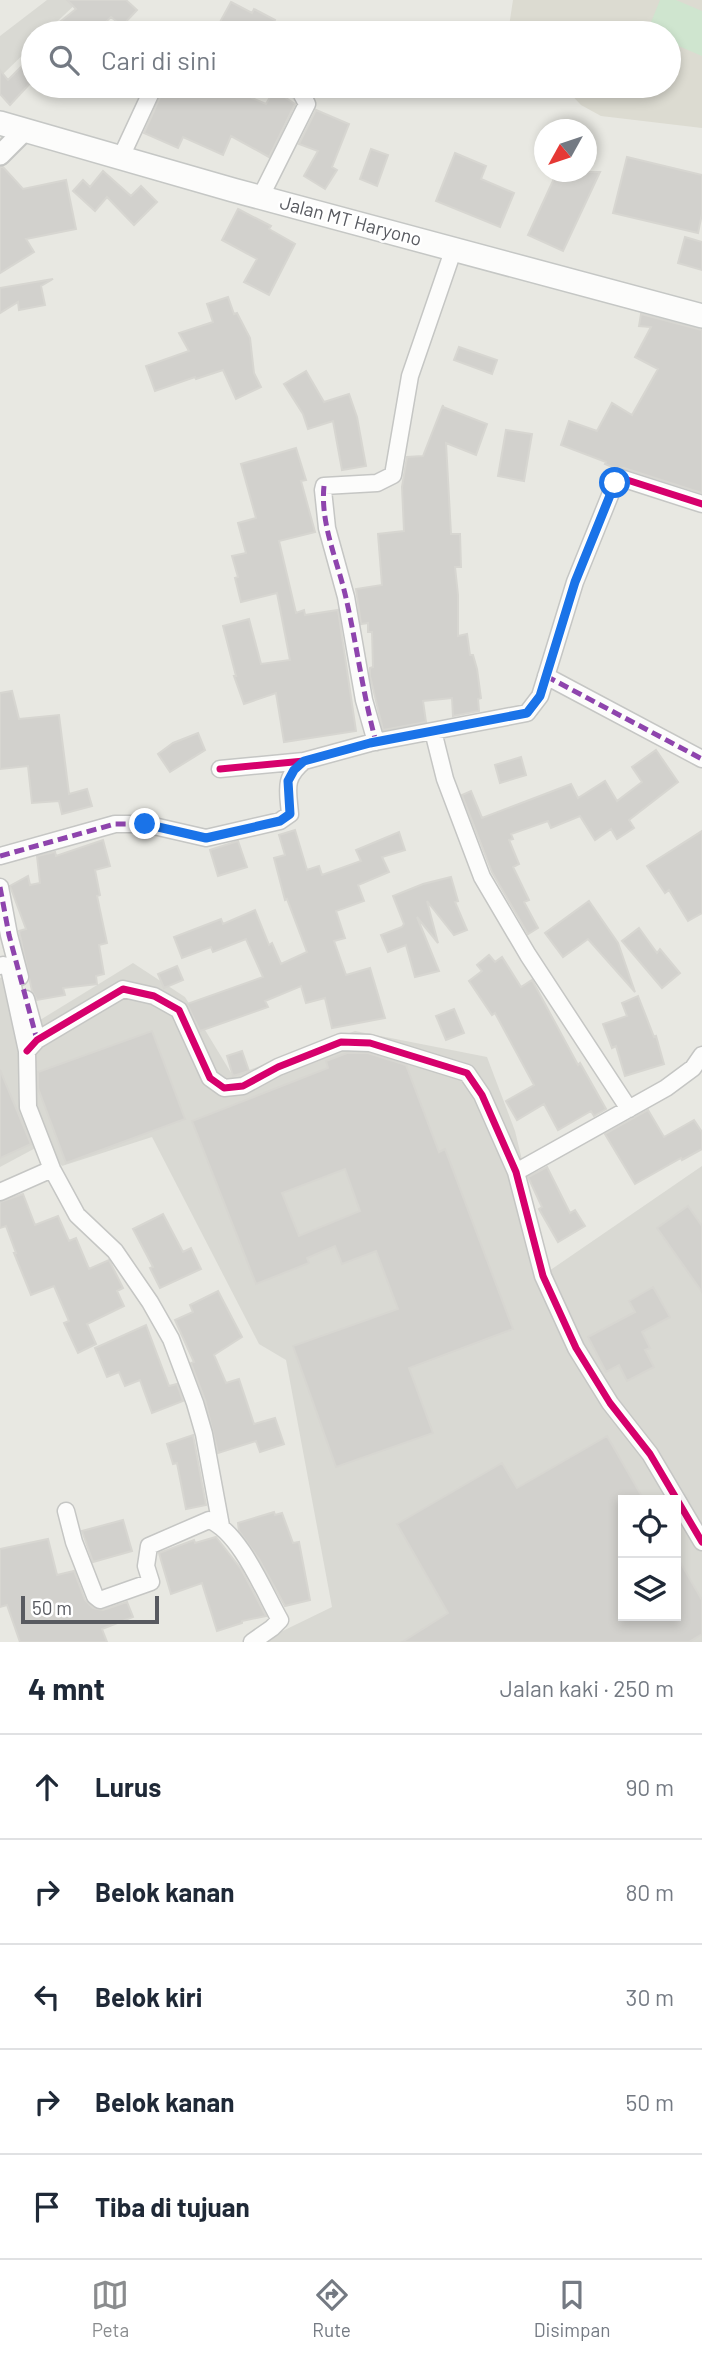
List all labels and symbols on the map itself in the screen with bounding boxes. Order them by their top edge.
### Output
north arrow [534,119,597,182]
street label: Jalan MT Haryono [278,190,424,250]
route start [599,467,630,498]
route end [129,808,160,839]
scale bar [21,1593,159,1625]

